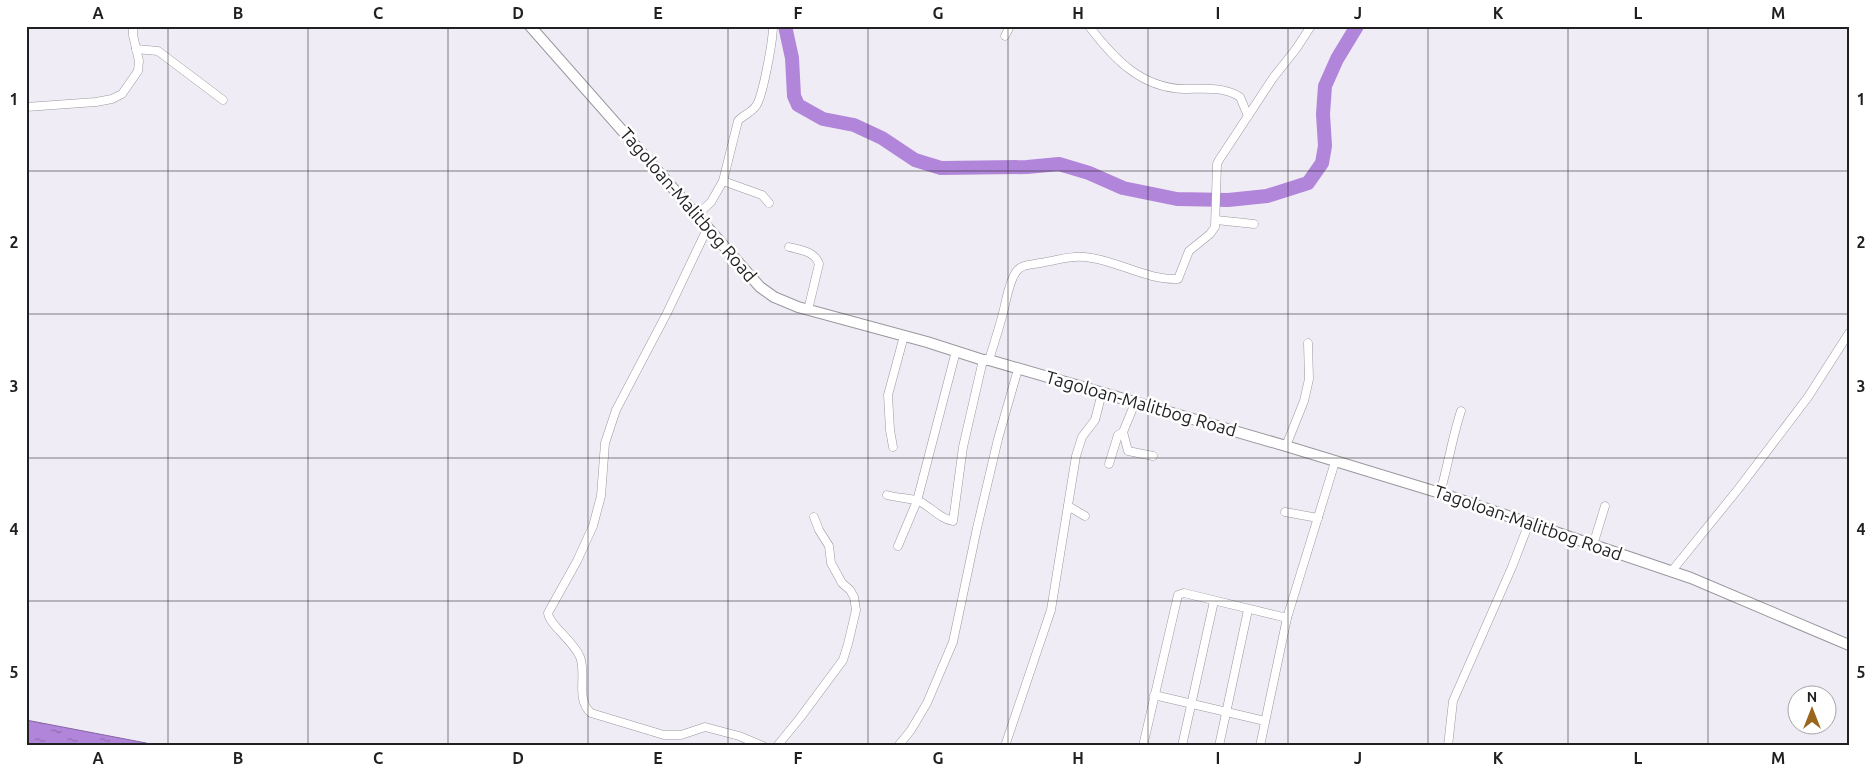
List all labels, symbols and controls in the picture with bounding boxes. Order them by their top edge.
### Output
text: A [92,4,104,22]
text: B [233,4,243,22]
text: C [373,4,383,22]
text: D [512,4,524,22]
text: E [653,4,663,22]
text: F [794,4,803,22]
text: G [932,4,944,22]
text: H [1072,4,1084,22]
text: I [1216,4,1220,22]
text: J [1354,4,1362,22]
text: K [1493,4,1504,22]
text: L [1634,4,1643,22]
text: M [1771,4,1785,22]
text: 1 [9,90,19,108]
text: 1 [1856,90,1866,108]
street label: Tagoloan-Malitbog Road [616,123,761,285]
text: 2 [9,233,19,251]
text: 2 [1856,233,1866,251]
street label: Tagoloan-Malitbog Road [1044,366,1239,440]
text: 3 [9,377,19,395]
text: 3 [1856,377,1866,395]
street label: Tagoloan-Malitbog Road [1432,480,1625,564]
text: 4 [9,520,19,538]
text: 4 [1856,520,1866,538]
text: 5 [9,663,19,681]
text: 5 [1856,663,1866,681]
north arrow [1788,684,1838,734]
text: N [1807,689,1817,705]
text: A [92,749,104,767]
text: B [233,749,243,767]
text: C [373,749,383,767]
text: D [512,749,524,767]
text: E [653,749,663,767]
text: F [794,749,803,767]
text: G [932,749,944,767]
text: H [1072,749,1084,767]
text: I [1216,749,1220,767]
text: J [1354,749,1362,767]
text: K [1493,749,1504,767]
text: L [1634,749,1643,767]
text: M [1771,749,1785,767]

